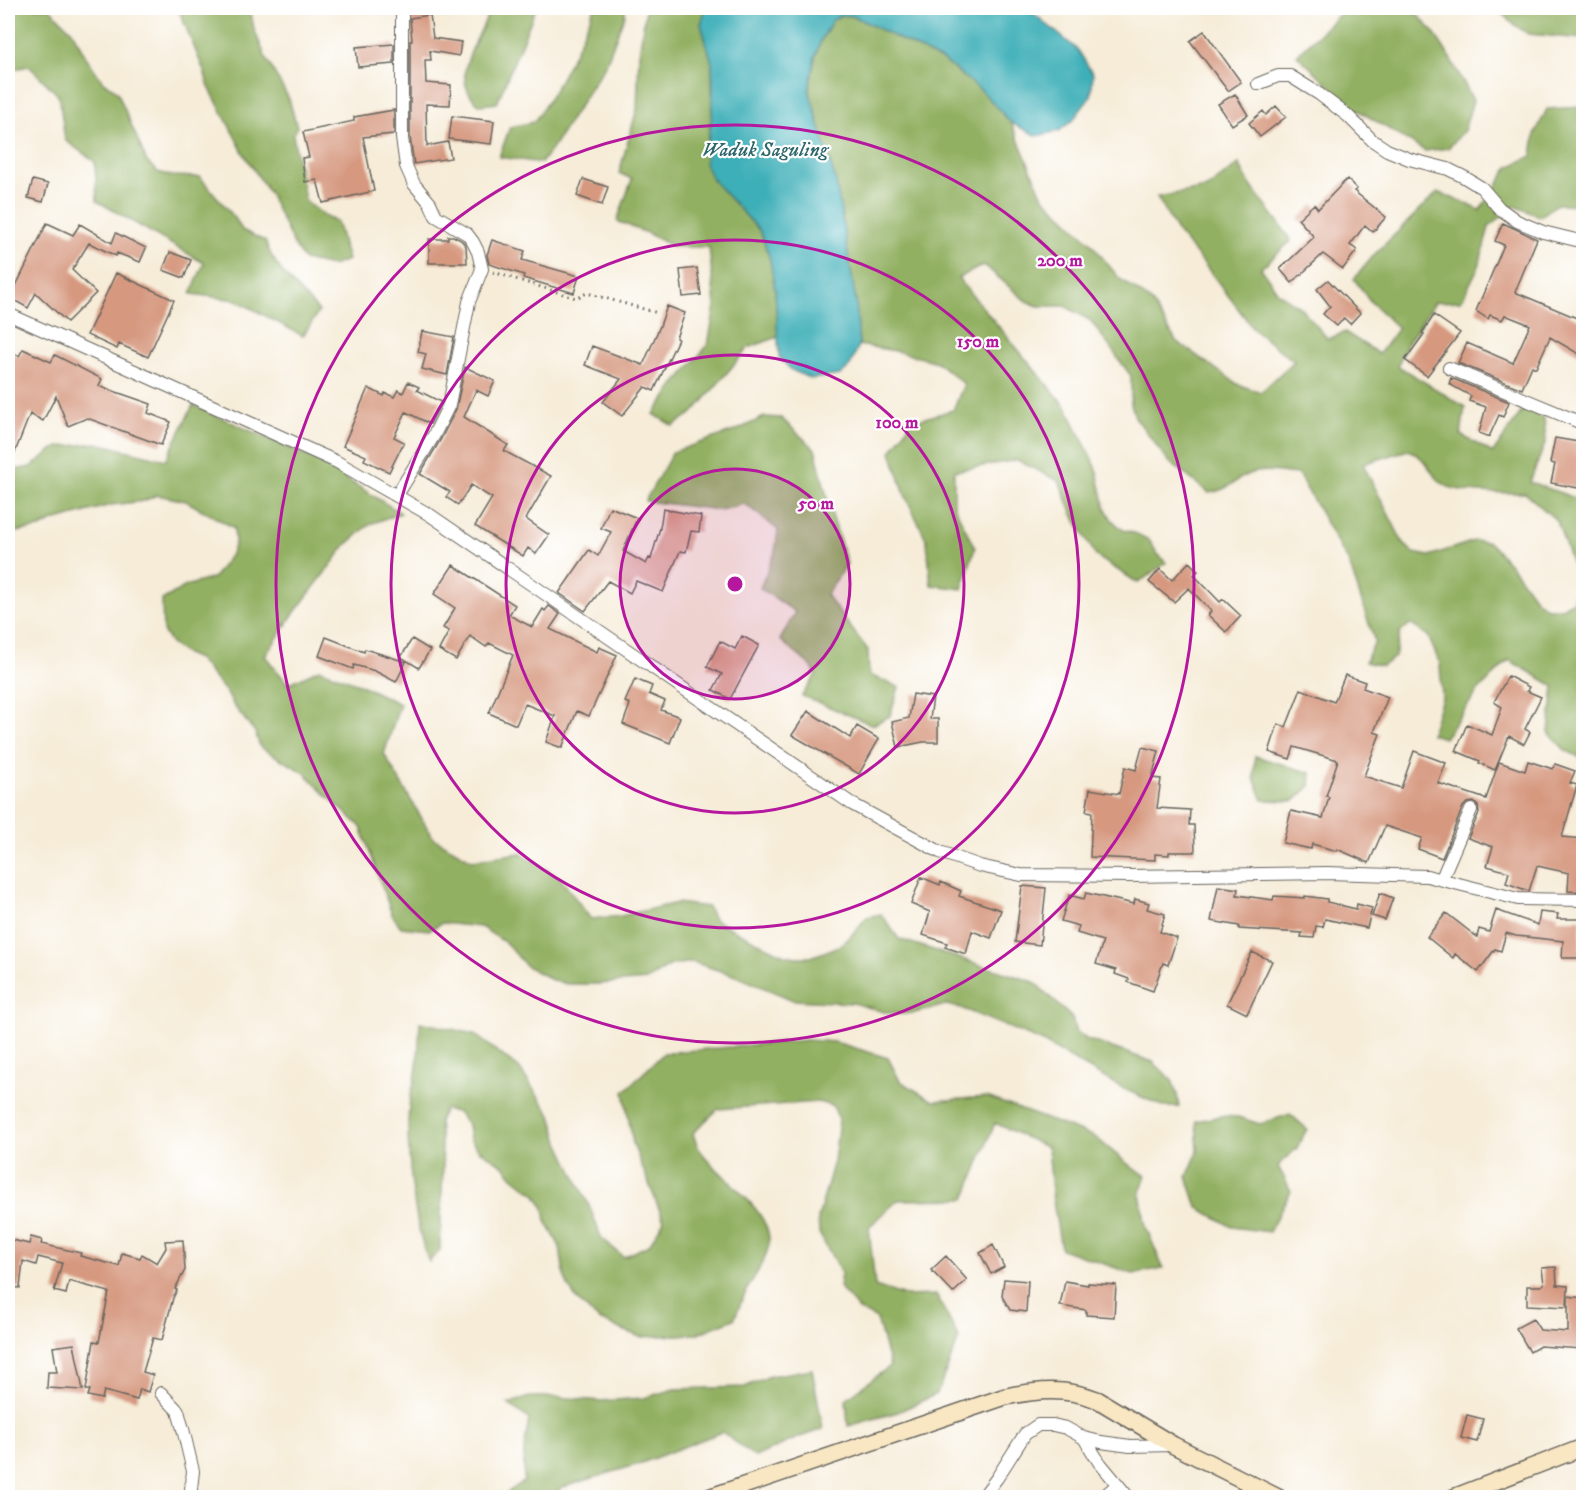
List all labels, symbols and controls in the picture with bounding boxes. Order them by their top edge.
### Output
water label: Waduk Saguling [702,138,830,163]
text: 200 m [1037,250,1083,272]
text: 150 m [957,331,1000,353]
text: 100 m [875,412,919,434]
text: 50 m [797,493,834,515]
centre of rings [725,574,745,594]

